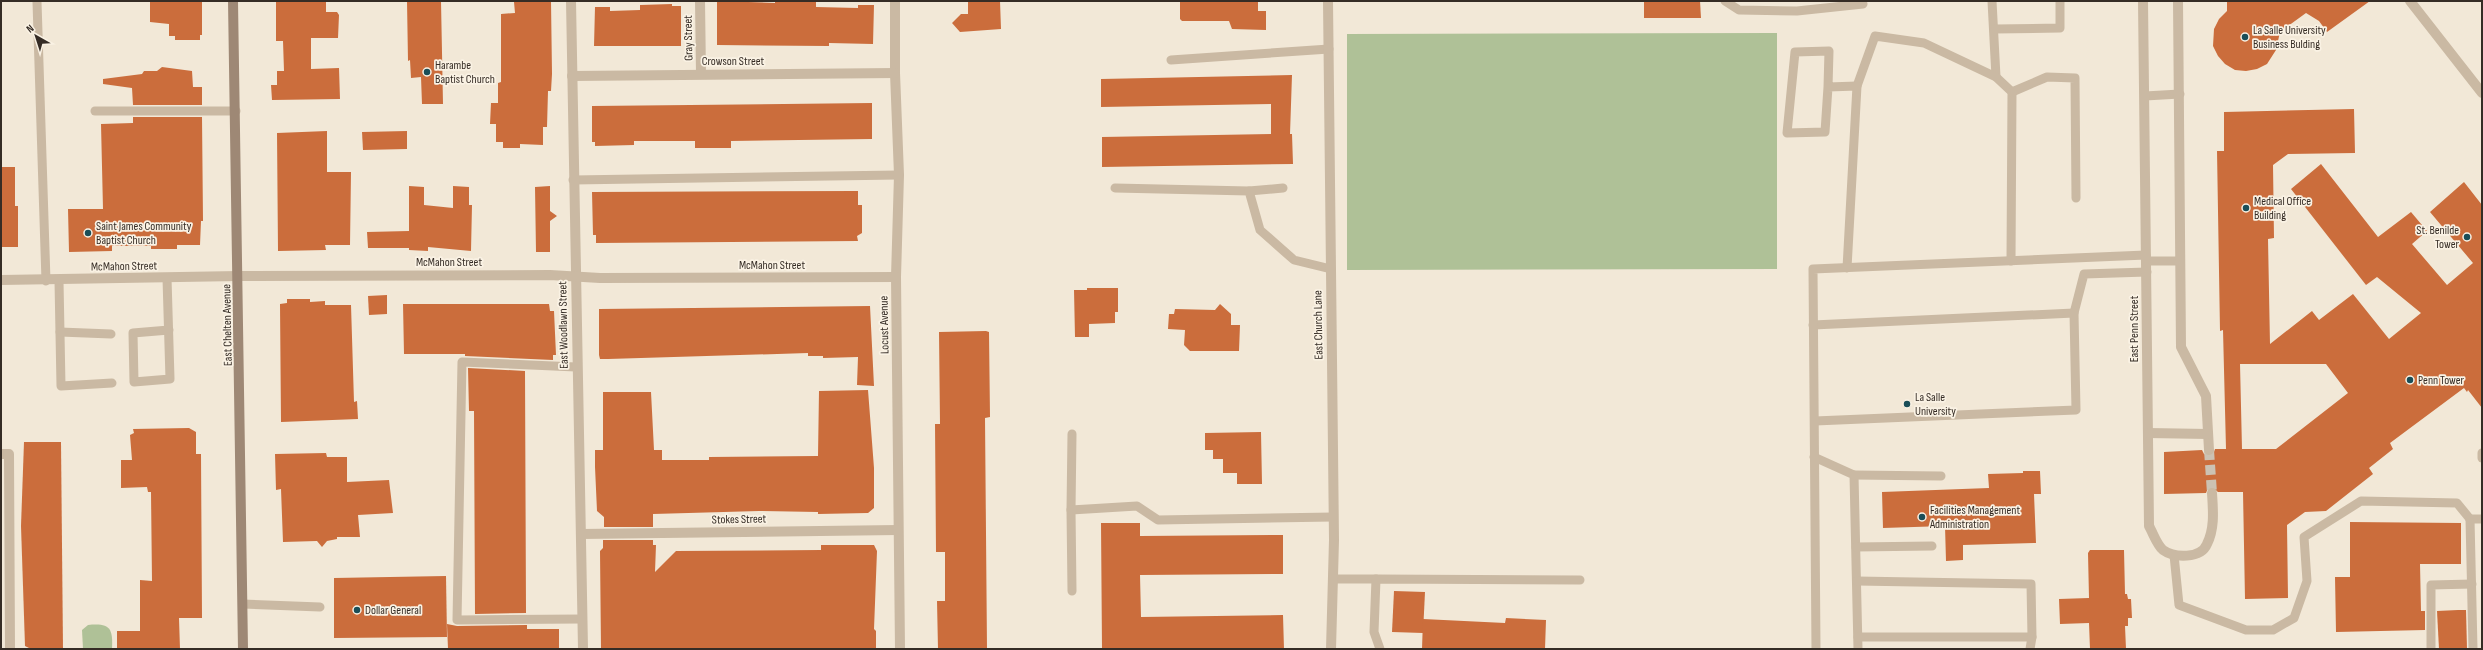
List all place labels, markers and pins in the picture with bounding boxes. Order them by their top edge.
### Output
place label: La Salle University Business Bulding [2253,23,2326,52]
marker: La Salle University Business Bulding [2240,32,2250,42]
place label: Harambe Baptist Church [435,58,495,87]
marker: Harambe Baptist Church [422,67,432,77]
place label: Medical Office Building [2254,194,2311,223]
marker: Medical Office Building [2241,203,2251,213]
place label: Saint James Community Baptist Church [96,219,192,248]
place label: St. Benilde Tower [2416,223,2460,252]
marker: Saint James Community Baptist Church [83,228,93,238]
marker: St. Benilde Tower [2462,232,2472,242]
place label: Penn Tower [2418,373,2465,388]
marker: Penn Tower [2405,375,2415,385]
place label: La Salle University [1915,390,1956,419]
marker: La Salle University [1902,399,1912,409]
place label: Facilities Management Administration [1929,503,2020,532]
marker: Facilities Management Administration [1917,512,1927,522]
place label: Dollar General [365,603,421,618]
marker: Dollar General [352,605,362,615]

